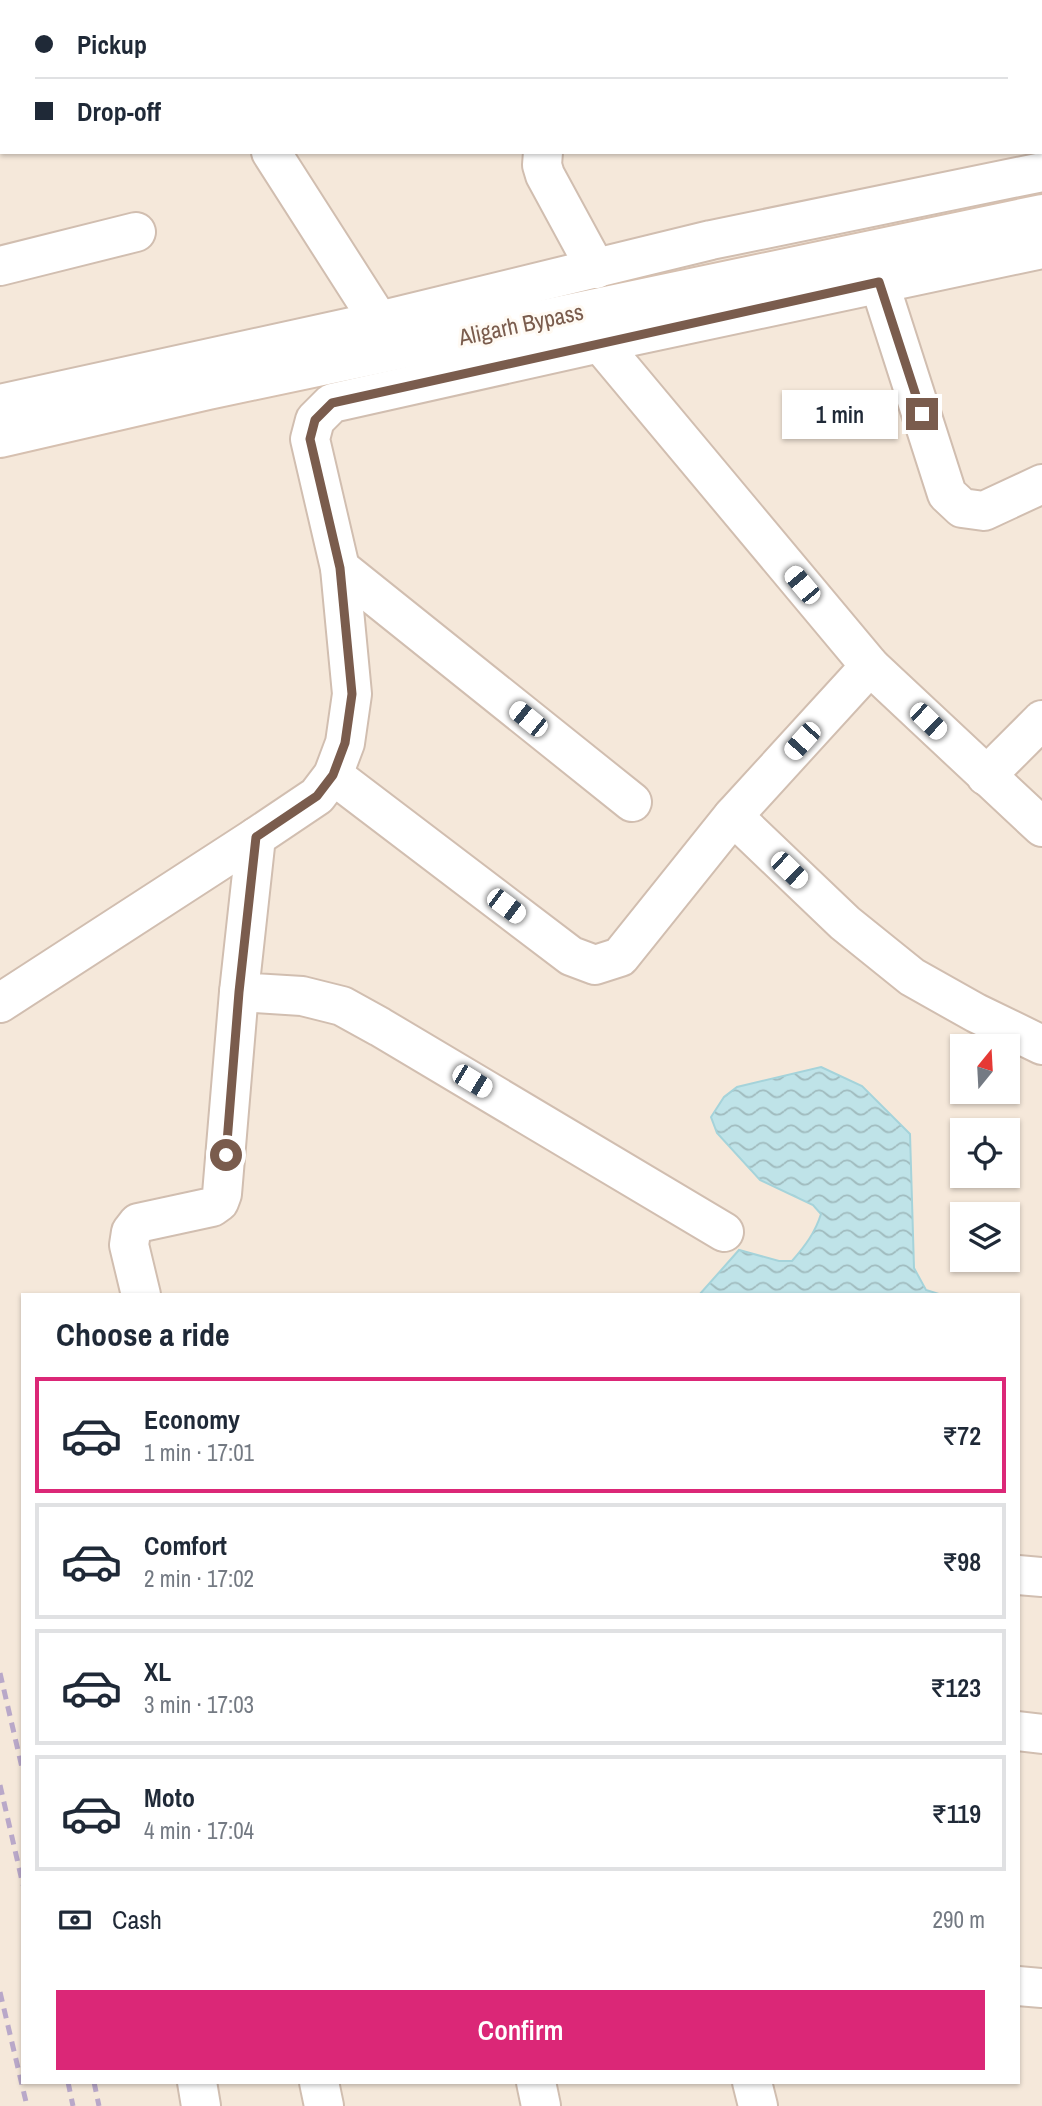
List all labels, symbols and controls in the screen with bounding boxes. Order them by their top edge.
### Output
text: Pickup [77,27,147,62]
text: Drop-off [77,94,161,129]
street label: Aligarh Bypass [455,296,586,353]
callout: 1 min [782,390,898,438]
route end [906,398,938,430]
text: 1 min [816,399,864,430]
car [781,562,824,608]
car [506,698,551,740]
car [906,699,951,743]
car [781,718,824,764]
car [767,848,812,892]
car [483,885,530,927]
north arrow [950,1034,1020,1104]
map controls [950,1034,1020,1272]
car [449,1061,496,1101]
button: locate [950,1118,1020,1188]
route start [210,1139,242,1171]
button: layers [950,1202,1020,1272]
text: Choose a ride [56,1313,230,1356]
text: Economy [144,1402,240,1437]
icon: car [60,1404,123,1467]
text: ₹72 [942,1418,981,1453]
text: 1 min · 17:01 [144,1437,254,1468]
text: Comfort [144,1528,227,1563]
icon: car [60,1530,123,1593]
text: ₹98 [942,1544,981,1579]
text: 2 min · 17:02 [144,1563,254,1594]
text: XL [144,1654,171,1689]
icon: car [60,1656,123,1719]
text: ₹123 [931,1670,981,1705]
text: 3 min · 17:03 [144,1689,254,1720]
text: Moto [144,1780,195,1815]
icon: car [60,1782,123,1845]
text: ₹119 [932,1796,981,1831]
text: 4 min · 17:04 [144,1815,254,1846]
icon: cash [56,1901,94,1939]
text: Cash [112,1902,162,1937]
text: 290 m [933,1904,985,1935]
button: Confirm [56,1990,985,2070]

